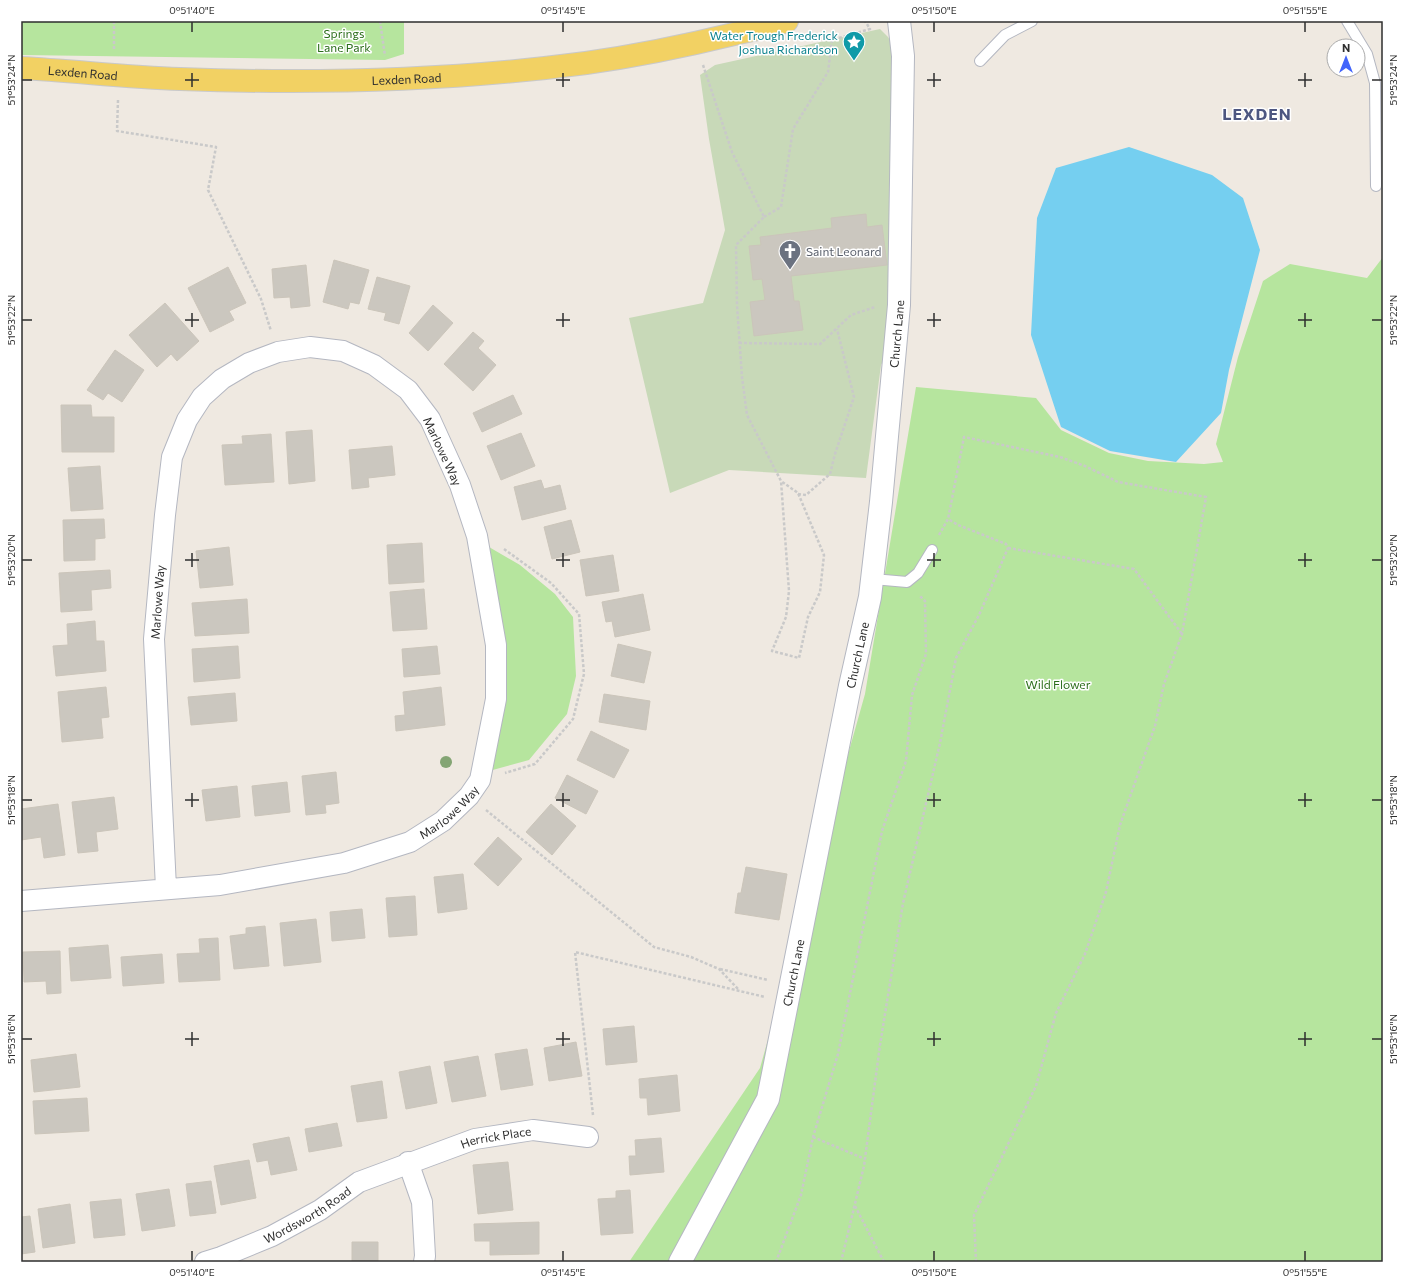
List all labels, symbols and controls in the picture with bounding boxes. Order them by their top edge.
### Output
text: 0°51'40"E [169,4,215,16]
text: 0°51'45"E [541,4,585,16]
text: 0°51'50"E [911,4,957,16]
text: 0°51'55"E [1283,4,1327,16]
park label: Springs Lane Park [317,26,371,54]
place label: Water Trough Frederick Joshua Richardson [710,28,838,57]
place icon: Water Trough Frederick Joshua Richardson [841,29,867,62]
north arrow [1326,38,1366,78]
text: N [1342,41,1350,54]
text: 51°53'24"N [5,55,17,105]
text: 51°53'24"N [1387,55,1399,105]
street label: Lexden Road [47,63,118,82]
street label: Lexden Road [371,70,442,87]
district label: LEXDEN [1222,104,1292,123]
church icon: Saint Leonard [777,238,803,271]
place label: Saint Leonard [806,244,882,258]
text: 51°53'22"N [5,295,17,345]
text: 51°53'22"N [1387,295,1399,345]
street label: Church Lane [886,300,906,368]
street label: Marlowe Way [421,414,465,488]
text: 51°53'20"N [5,534,17,586]
text: 51°53'20"N [1387,534,1399,586]
street label: Marlowe Way [147,564,167,640]
street label: Church Lane [843,620,871,690]
park label: Wild Flower [1025,677,1091,691]
text: 51°53'18"N [5,775,17,825]
text: 51°53'18"N [1387,775,1399,825]
street label: Marlowe Way [416,783,481,842]
street label: Church Lane [780,938,807,1007]
text: 51°53'16"N [5,1014,17,1064]
text: 51°53'16"N [1387,1014,1399,1064]
street label: Herrick Place [458,1123,532,1151]
street label: Wordsworth Road [262,1183,353,1246]
text: 0°51'40"E [169,1266,215,1278]
text: 0°51'45"E [541,1266,585,1278]
text: 0°51'50"E [911,1266,957,1278]
text: 0°51'55"E [1283,1266,1327,1278]

